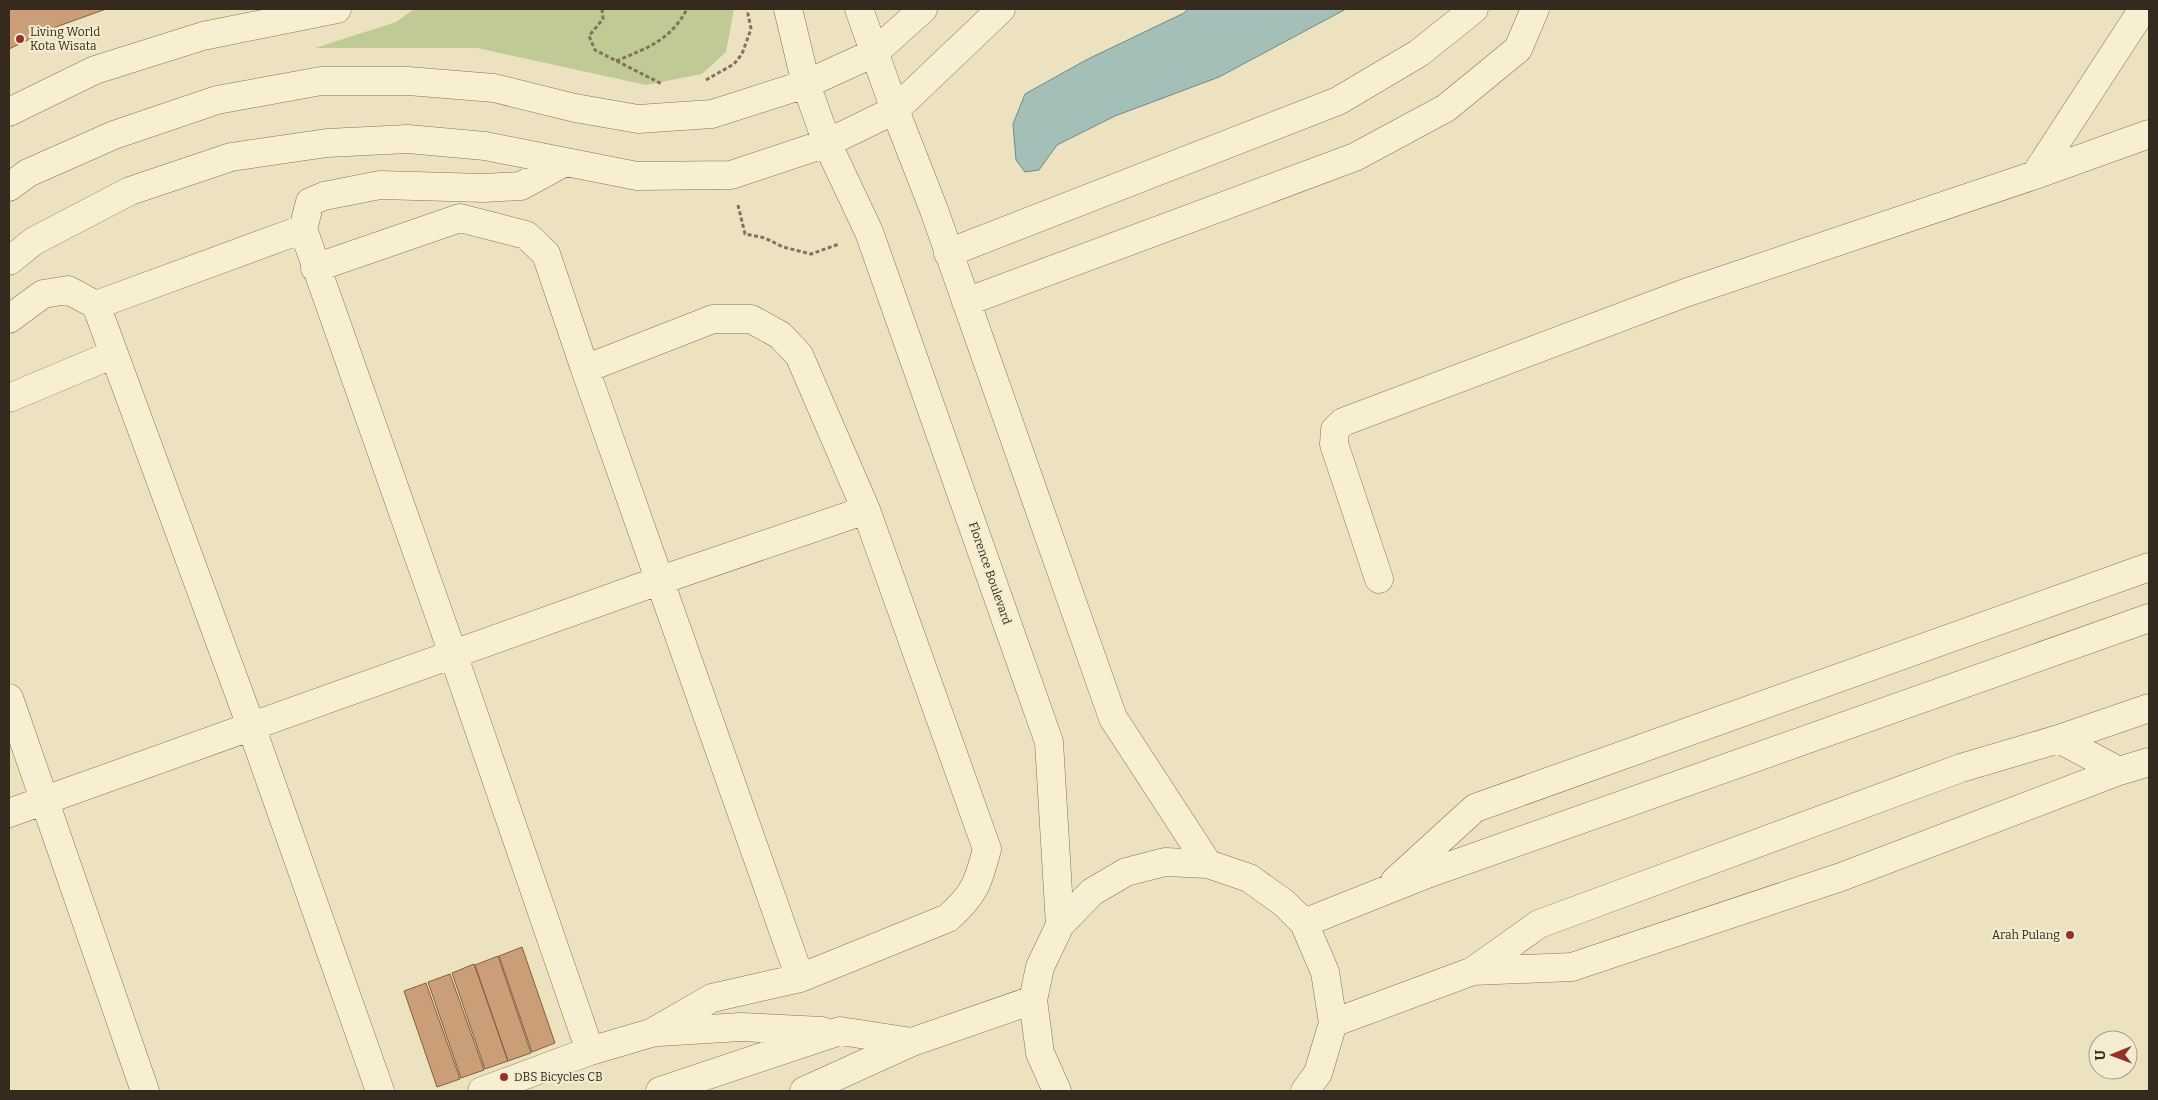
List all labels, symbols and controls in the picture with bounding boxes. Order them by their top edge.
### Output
place label: Living World Kota Wisata [30,25,100,53]
marker: Living World Kota Wisata [14,33,26,45]
street label: Florence Boulevard [966,520,1014,626]
place label: Arah Pulang [1992,928,2060,942]
marker: Arah Pulang [2064,929,2076,941]
north arrow [2088,1030,2138,1080]
text: U [2092,1049,2109,1061]
place label: DBS Bicycles CB [514,1070,603,1084]
marker: DBS Bicycles CB [498,1071,510,1083]

